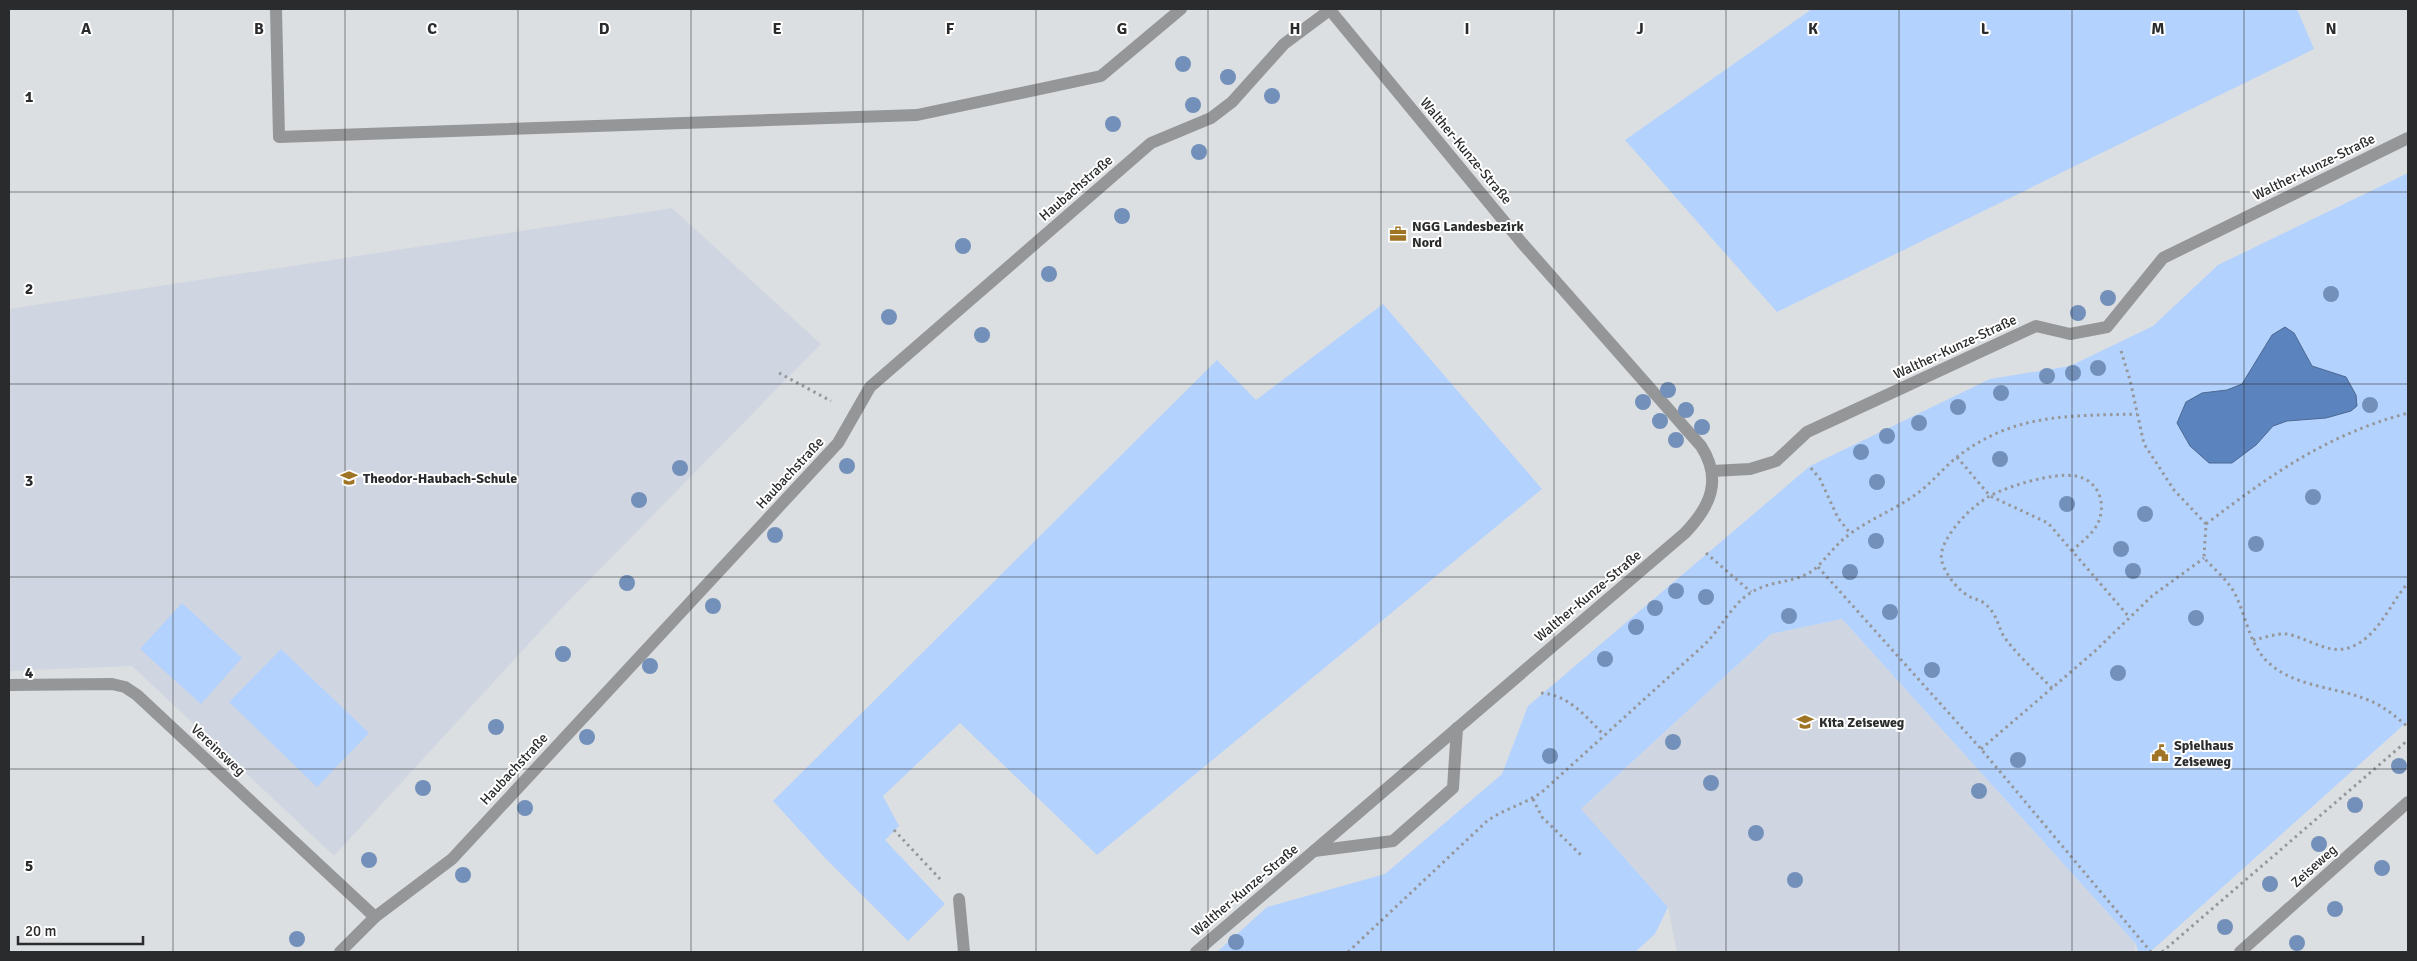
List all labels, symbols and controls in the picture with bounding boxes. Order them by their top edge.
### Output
text: A [81,19,92,39]
text: B [254,19,264,39]
text: C [427,19,437,39]
text: D [599,19,610,39]
text: E [772,19,782,39]
text: F [946,19,955,39]
text: G [1117,19,1127,39]
text: H [1290,19,1300,39]
text: I [1464,19,1470,39]
text: J [1636,19,1644,39]
text: K [1808,19,1818,39]
text: L [1981,19,1990,39]
text: M [2151,19,2165,39]
text: N [2325,19,2337,39]
text: 1 [25,87,34,107]
street label: Walther-Kunze-Straße [1416,94,1516,208]
street label: Walther-Kunze-Straße [2250,130,2378,204]
street label: Haubachstraße [1036,151,1116,225]
place label: NGG Landesbezirk Nord [1412,218,1524,251]
office icon: NGG Landesbezirk Nord [1388,224,1408,244]
text: 2 [25,279,33,299]
street label: Walther-Kunze-Straße [1891,311,2019,383]
street label: Haubachstraße [752,434,828,512]
school or university icon: Theodor-Haubach-Schule [339,468,359,488]
place label: Theodor-Haubach-Schule [363,470,517,487]
text: 3 [25,471,33,491]
street label: Walther-Kunze-Straße [1531,546,1645,646]
text: 4 [25,663,34,683]
school or university icon: Kita Zeiseweg [1795,712,1815,732]
place label: Kita Zeiseweg [1819,714,1905,731]
street label: Vereinsweg [187,721,249,779]
street label: Haubachstraße [476,730,552,808]
place label: Spielhaus Zeiseweg [2174,737,2234,770]
public building icon: Spielhaus Zeiseweg [2150,743,2170,763]
street label: Walther-Kunze-Straße [1188,840,1302,940]
street label: Zeiseweg [2288,841,2340,891]
text: 5 [25,856,33,876]
scale bar [18,914,142,946]
text: 20 m [25,922,56,940]

